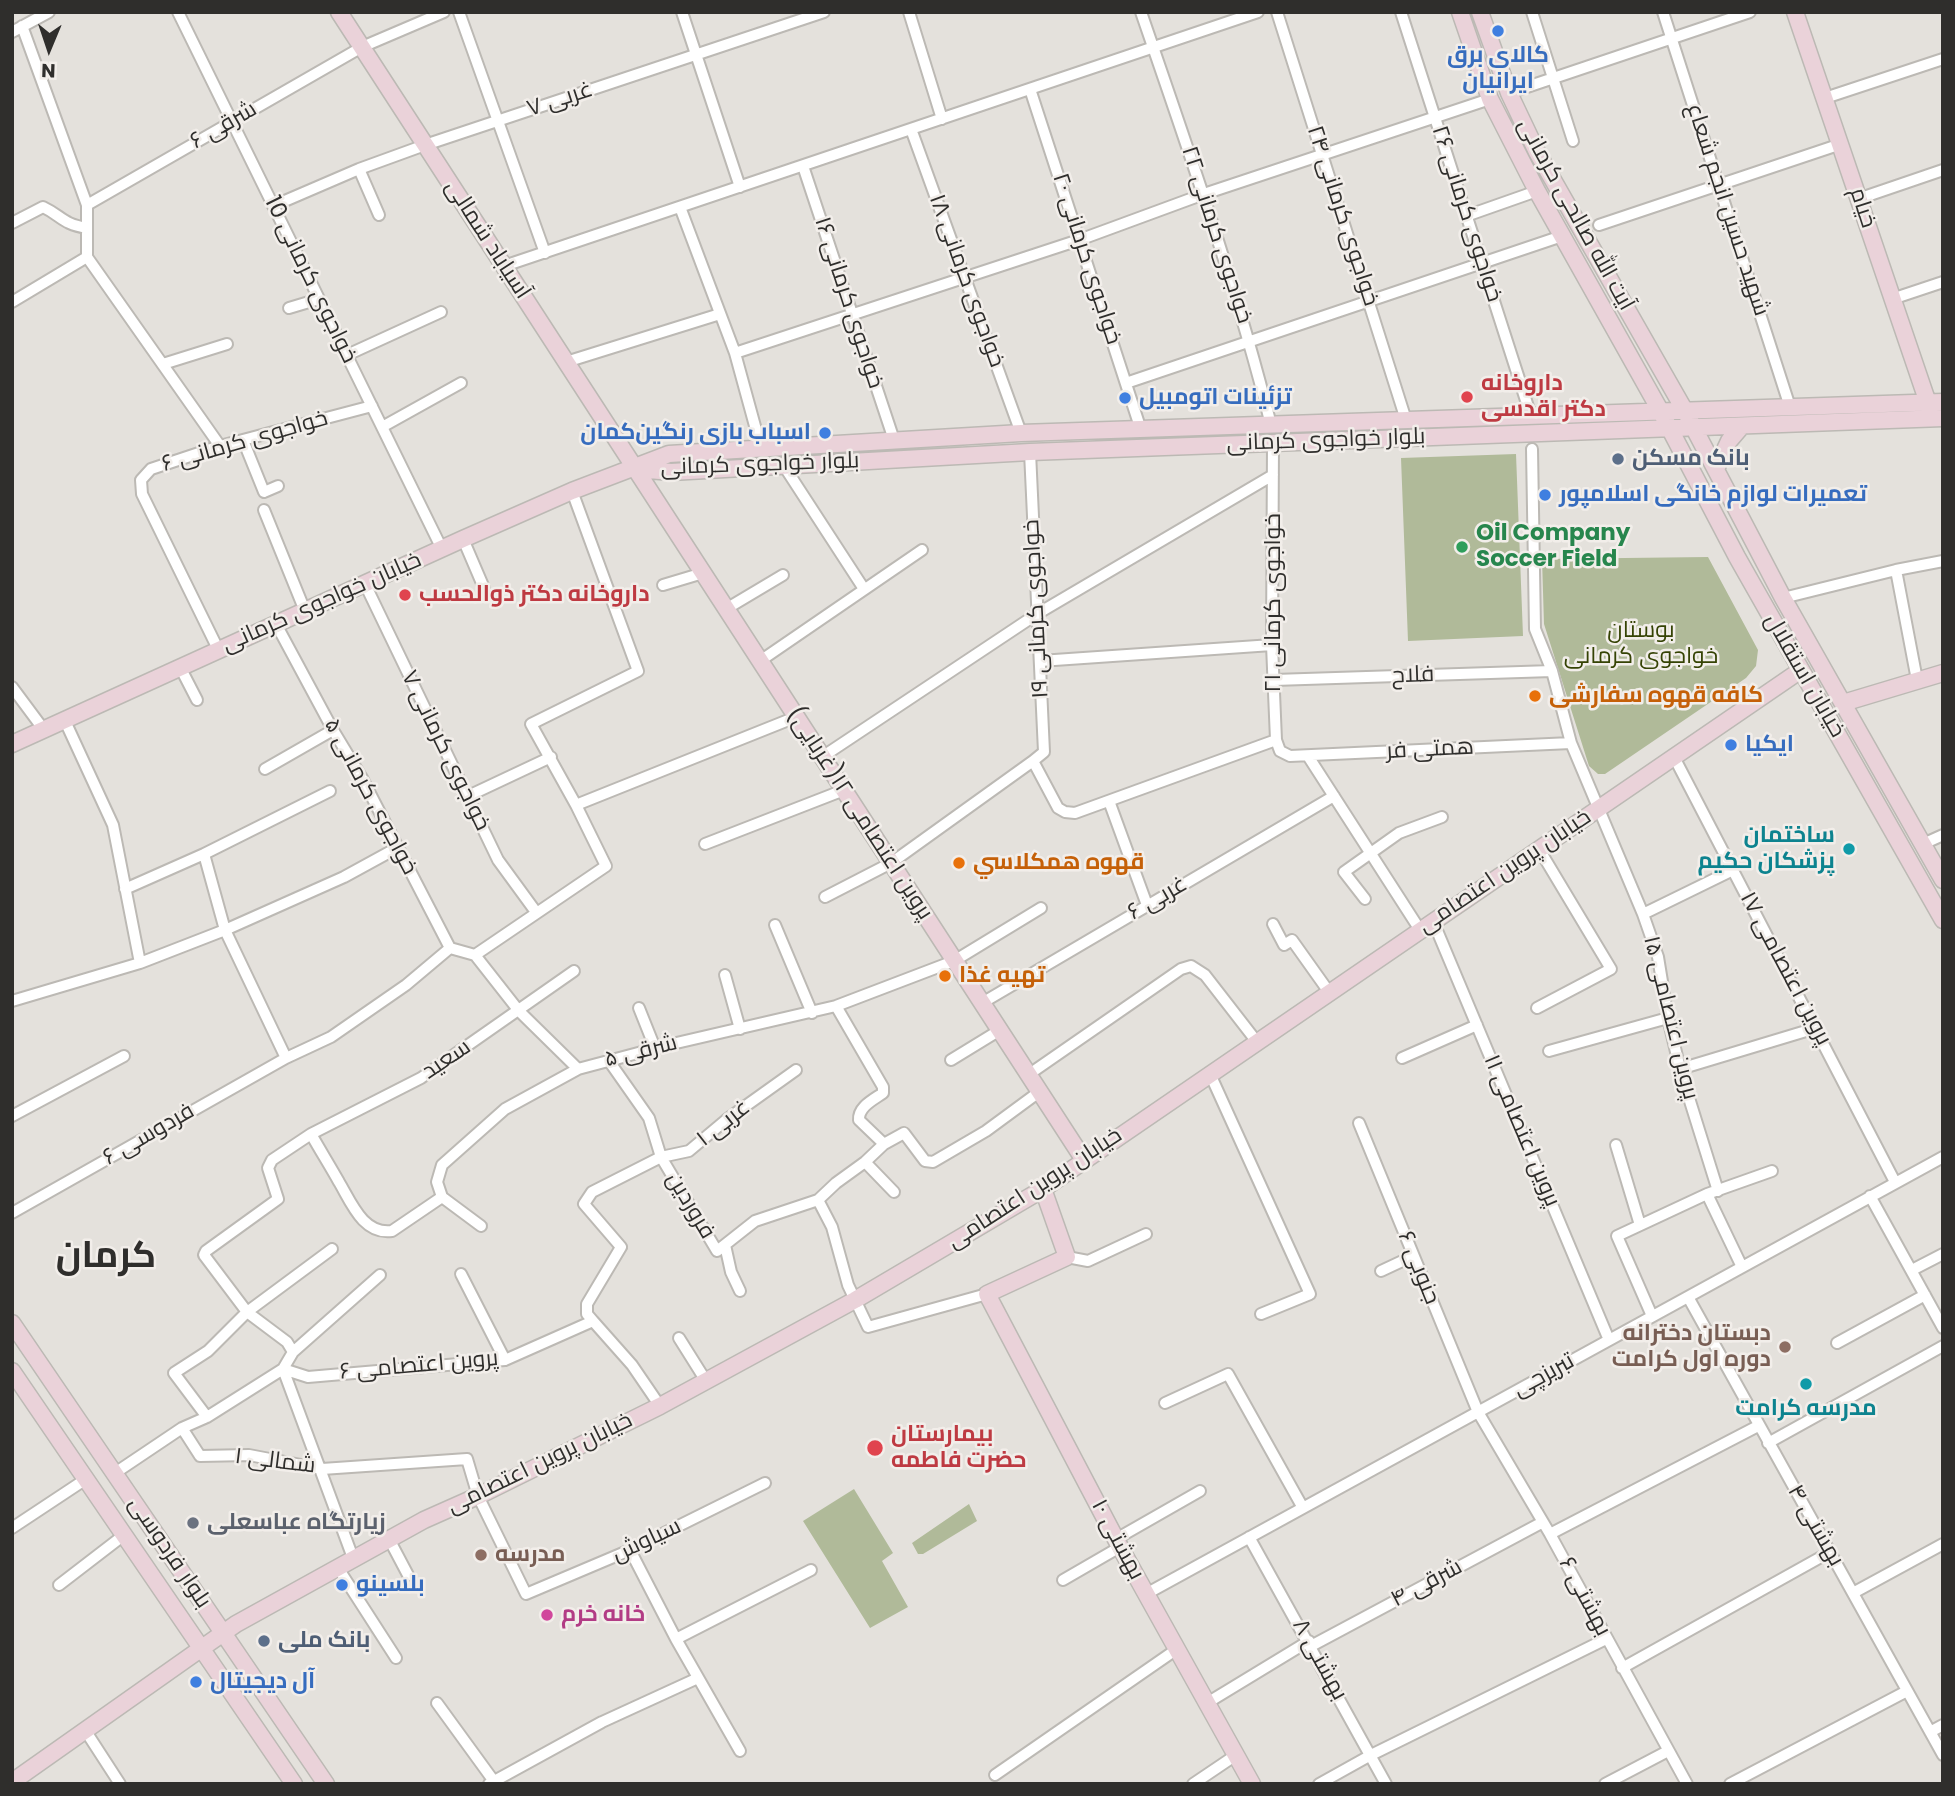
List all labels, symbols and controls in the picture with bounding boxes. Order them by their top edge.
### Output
north arrow [14,14,84,84]
marker: کالای برق ایرانیان [1490,23,1506,39]
place label: کالای برق ایرانیان [1447,42,1549,96]
text: N [41,57,56,84]
street label: ۷ غربی [524,76,596,124]
street label: شرقی ۶ [186,96,262,156]
street label: شهید حسین انجم شعاع [1680,100,1774,320]
street label: آیت الله صالحی کرمانی [1511,114,1639,316]
street label: خواجوی کرمانی ۲۴ [1300,122,1384,310]
street label: خواجوی کرمانی ۲۶ [1425,122,1507,306]
street label: خواجوی کرمانی ۲۲ [1174,143,1258,327]
street label: خواجوی کرمانی ۲۰ [1045,170,1127,348]
street label: آسیاباد شمالی [438,175,536,305]
street label: خیام [1843,184,1881,232]
street label: خواجوی کرمانی ۱۸ [922,191,1010,371]
street label: خواجوی کرمانی 10 [258,192,362,368]
street label: خواجوی کرمانی ۱۶ [807,214,889,392]
place label: داروخانه دکتر اقدسی [1481,370,1606,424]
place label: تزئینات اتومبیل [1139,384,1292,412]
marker: داروخانه دکتر اقدسی [1459,389,1475,405]
marker: تزئینات اتومبیل [1117,390,1133,406]
street label: خواجوی کرمانی ۶ [159,405,331,479]
place label: اسباب بازی رنگین‌کمان [580,419,811,447]
street label: بلوار خواجوی کرمانی [1226,424,1426,458]
marker: اسباب بازی رنگین‌کمان [817,425,833,441]
place label: بانک مسکن [1632,445,1750,473]
street label: بلوار خواجوی کرمانی [660,448,860,482]
marker: بانک مسکن [1610,451,1626,467]
place label: تعمیرات لوازم خانگی اسلامپور [1559,481,1867,509]
marker: تعمیرات لوازم خانگی اسلامپور [1537,487,1553,503]
street label: خواجوی کرمانی ۲۱ [1260,513,1288,693]
street label: خواجوی کرمانی ۱۹ [1019,519,1055,699]
place label: Oil Company Soccer Field [1476,520,1630,574]
marker: Oil Company Soccer Field [1454,539,1470,555]
street label: خیابان خواجوی کرمانی [218,547,426,659]
place label: داروخانه دکتر ذوالحسب [419,581,650,609]
marker: داروخانه دکتر ذوالحسب [397,587,413,603]
street label: خیابان استقلال [1758,609,1850,743]
park label: بوستان خواجوی کرمانی [1564,617,1718,671]
street label: فلاح [1391,661,1435,691]
street label: خواجوی کرمانی ۷ [394,666,496,836]
place label: کافه قهوه سفارشی [1549,682,1763,710]
marker: کافه قهوه سفارشی [1527,688,1543,704]
street label: پروین اعتصامی ۱۲(غربایی) [780,702,938,926]
street label: خواجوی کرمانی ۵ [317,714,423,880]
place label: ایکیا [1745,731,1794,759]
street label: همتی فر [1385,734,1475,766]
marker: ایکیا [1723,737,1739,753]
street label: خیابان پروین اعتصامی [1413,804,1597,940]
place label: ساختمان پزشکان حکیم [1698,822,1835,876]
marker: ساختمان پزشکان حکیم [1841,841,1857,857]
place label: قهوه همكلاسي [973,849,1144,877]
marker: قهوه همكلاسي [951,855,967,871]
street label: غربی ۶ [1123,871,1193,927]
street label: پروین اعتصامی ۱۷ [1733,888,1837,1050]
street label: پروین اعتصامی ۱۵ [1636,933,1704,1103]
place label: تهیه غذا [959,962,1045,990]
marker: تهیه غذا [937,968,953,984]
street label: شرقی ۵ [602,1030,680,1074]
street label: سعید [417,1034,477,1086]
street label: پروین اعتصامی ۱۱ [1477,1051,1565,1211]
street label: غربی ۱ [692,1095,756,1153]
street label: فردوسی ۶ [98,1098,200,1172]
street label: خیابان پروین اعتصامی [942,1122,1128,1256]
street label: فروردین [659,1168,721,1244]
street label: جنوبی ۶ [1391,1227,1445,1309]
district label: کرمان [56,1236,156,1280]
place label: دبستان دخترانه دوره اول کرامت [1612,1320,1771,1374]
marker: دبستان دخترانه دوره اول کرامت [1777,1339,1793,1355]
street label: پروین اعتصامی ۶ [339,1345,499,1387]
street label: تبریزچی [1508,1348,1580,1404]
marker: مدرسه کرامت [1798,1376,1814,1392]
place label: مدرسه کرامت [1735,1395,1877,1423]
street label: خیابان پروین اعتصامی [443,1407,637,1521]
place label: بیمارستان حضرت فاطمه [891,1421,1027,1475]
marker: بیمارستان حضرت فاطمه [865,1438,885,1458]
street label: شمالی ۱ [233,1443,317,1481]
street label: بهشتی ۴ [1781,1480,1849,1572]
street label: بلوار فردوسی [122,1492,216,1614]
street label: بهشتی ۱۰ [1084,1495,1150,1585]
place label: زیارتگاه عباسعلی [207,1509,386,1537]
street label: سیاوش [608,1513,686,1569]
marker: زیارتگاه عباسعلی [185,1515,201,1531]
place label: مدرسه [495,1541,565,1569]
marker: مدرسه [473,1547,489,1563]
street label: بهشتی ۶ [1552,1553,1616,1641]
street label: شرقی ۴ [1387,1554,1467,1614]
place label: بلسینو [356,1571,425,1599]
marker: بلسینو [334,1577,350,1593]
place label: خانه خرم [561,1601,645,1629]
marker: خانه خرم [539,1607,555,1623]
street label: بهشتی ۸ [1285,1615,1353,1705]
place label: بانک ملی [278,1627,371,1655]
marker: بانک ملی [256,1633,272,1649]
place label: آل دیجیتال [210,1668,315,1696]
marker: آل دیجیتال [188,1674,204,1690]

